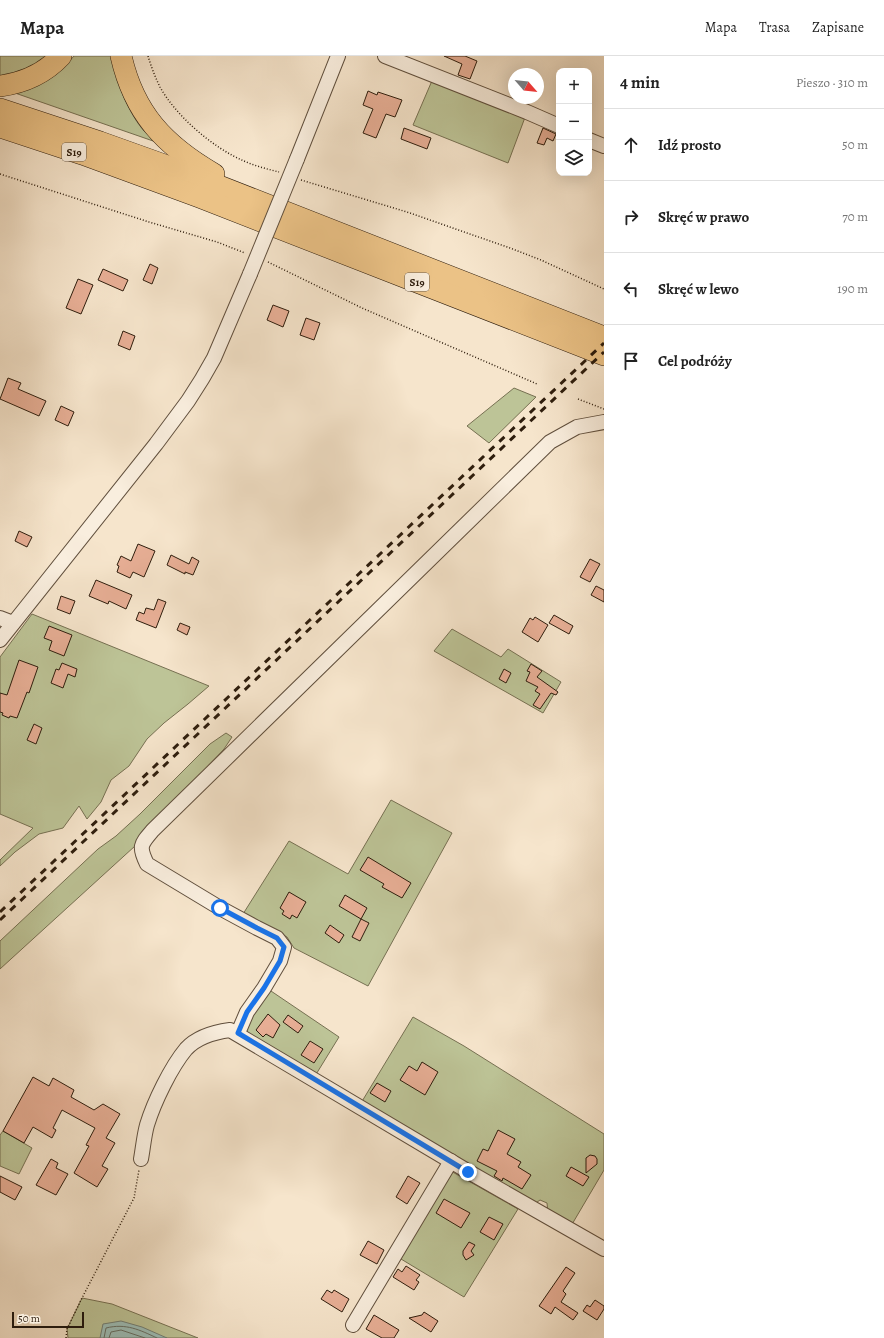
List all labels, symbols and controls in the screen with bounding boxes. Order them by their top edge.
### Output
text: Mapa [20,15,64,41]
text: Mapa [705,18,737,37]
text: Trasa [759,18,790,37]
text: Zapisane [812,18,864,37]
north arrow [508,68,544,104]
map controls [556,68,592,176]
button: + [556,68,592,104]
text: 4 min [620,71,660,94]
text: Pieszo · 310 m [796,74,868,91]
button: − [556,104,592,140]
icon: ahead [620,134,642,156]
text: Idź prosto [658,135,721,155]
text: 50 m [842,136,868,153]
button: layers [556,140,592,176]
road number: S19 [62,143,86,161]
icon: right [620,206,642,228]
text: Skręć w prawo [658,207,749,227]
text: 70 m [842,208,868,225]
road number: S19 [405,273,429,291]
icon: left [620,278,642,300]
text: Skręć w lewo [658,279,739,299]
text: 190 m [837,280,868,297]
icon: arrive [620,350,642,372]
text: Cel podróży [658,351,732,371]
route start [211,899,229,917]
route end [459,1163,477,1181]
scale bar [12,1310,84,1329]
text: 50 m [18,1311,40,1326]

